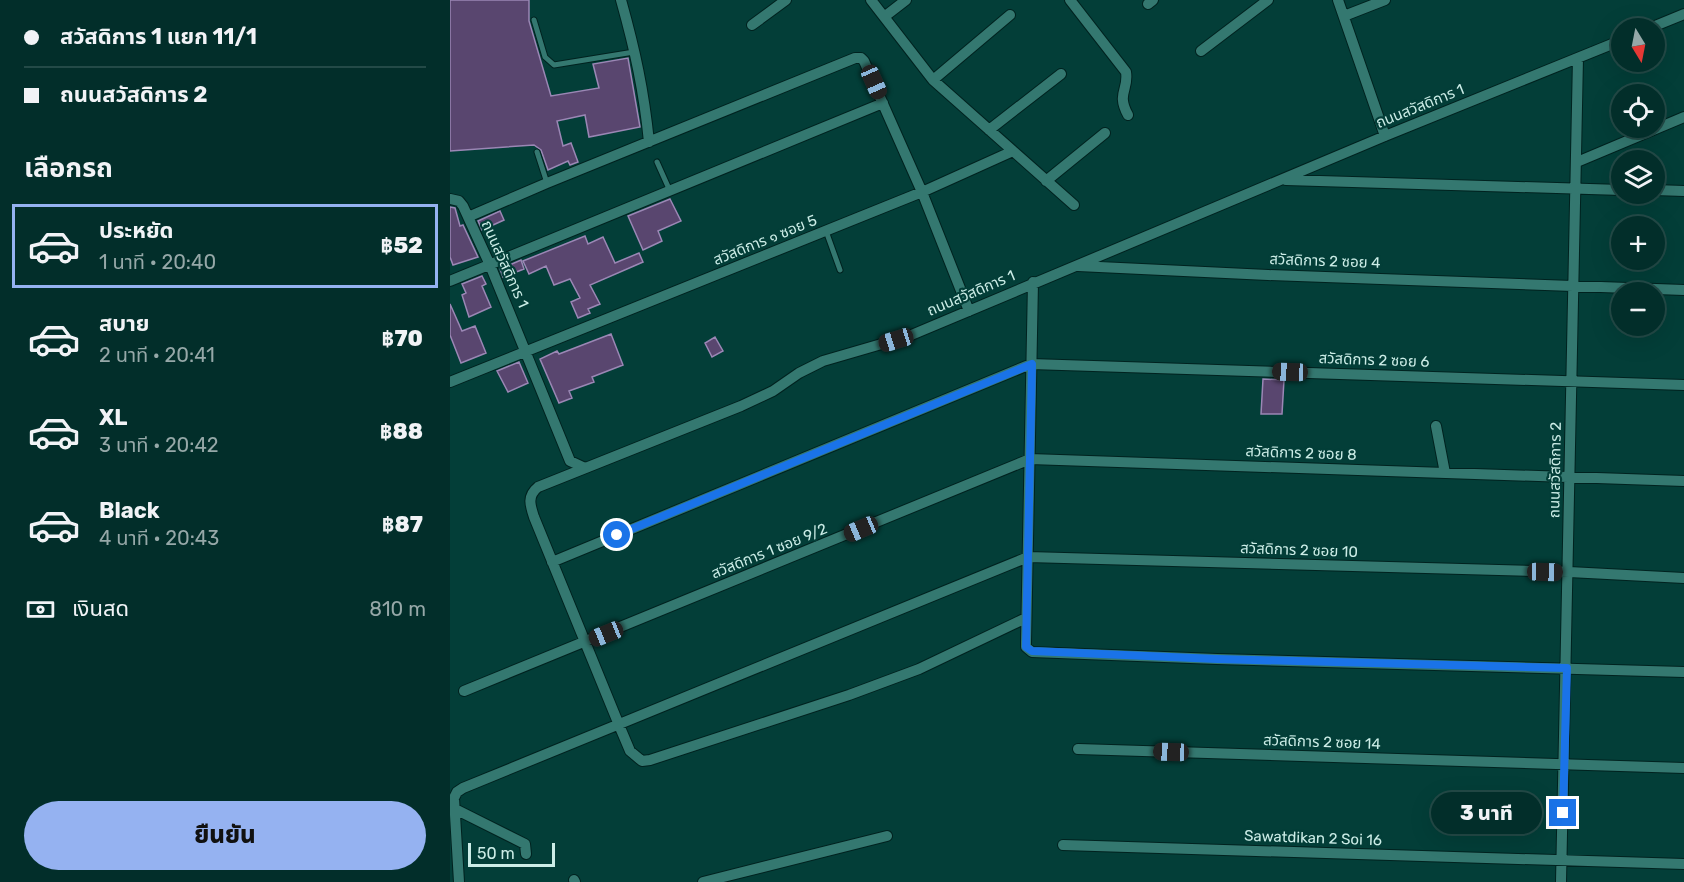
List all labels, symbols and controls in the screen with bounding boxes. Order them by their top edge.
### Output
north arrow [1611,18,1665,72]
map controls [1611,18,1665,336]
text: สวัสดิการ 1 แยก 11/1 [60,23,257,50]
car [858,62,890,102]
street label: ถนนสวัสดิการ 1 [1373,80,1467,132]
text: ถนนสวัสดิการ 2 [60,81,208,108]
button: locate [1611,84,1665,138]
button: layers [1611,150,1665,204]
text: เลือกรถ [24,152,113,184]
street label: สวัสดิการ ๑ ซอย 5 [711,211,820,269]
button: + [1611,216,1665,270]
text: ประหยัด [99,217,174,244]
street label: ถนนสวัสดิการ 1 [478,218,532,310]
icon: car [27,219,81,273]
text: ฿52 [381,232,423,259]
text: 1 นาที · 20:40 [99,250,216,274]
street label: สวัสดิการ 2 ซอย 4 [1269,250,1381,272]
street label: ถนนสวัสดิการ 1 [924,266,1018,320]
button: − [1611,282,1665,336]
text: สบาย [99,310,149,337]
icon: car [27,312,81,366]
text: ฿70 [382,325,423,352]
car [876,326,916,354]
text: 2 นาที · 20:41 [99,343,215,367]
street label: สวัสดิการ 2 ซอย 6 [1318,349,1430,371]
car [1272,362,1308,382]
text: XL [99,404,127,431]
icon: car [27,405,81,459]
text: ฿88 [380,418,423,445]
street label: ถนนสวัสดิการ 2 [1545,422,1565,518]
text: 3 นาที · 20:42 [99,433,219,457]
street label: สวัสดิการ 2 ซอย 8 [1245,442,1357,464]
text: Black [99,497,160,524]
icon: car [27,498,81,552]
text: ฿87 [382,511,423,538]
car [841,514,881,544]
street label: สวัสดิการ 1 ซอย 9/2 [708,519,830,582]
route start [603,521,630,548]
text: 4 นาที · 20:43 [99,526,219,550]
street label: สวัสดิการ 2 ซอย 10 [1240,539,1358,561]
car [1527,563,1563,581]
icon: cash [24,593,57,626]
text: เงินสด [72,595,129,622]
text: 810 m [369,597,426,621]
car [586,619,626,649]
street label: สวัสดิการ 2 ซอย 14 [1263,731,1381,753]
car [1153,742,1189,762]
callout: 3 นาที [1431,792,1542,834]
route end [1549,799,1576,826]
button: ยืนยัน [24,801,426,870]
text: 3 นาที [1460,801,1513,825]
street label: Sawatdikan 2 Soi 16 [1244,827,1382,849]
scale bar [468,840,555,868]
text: 50 m [477,844,515,863]

